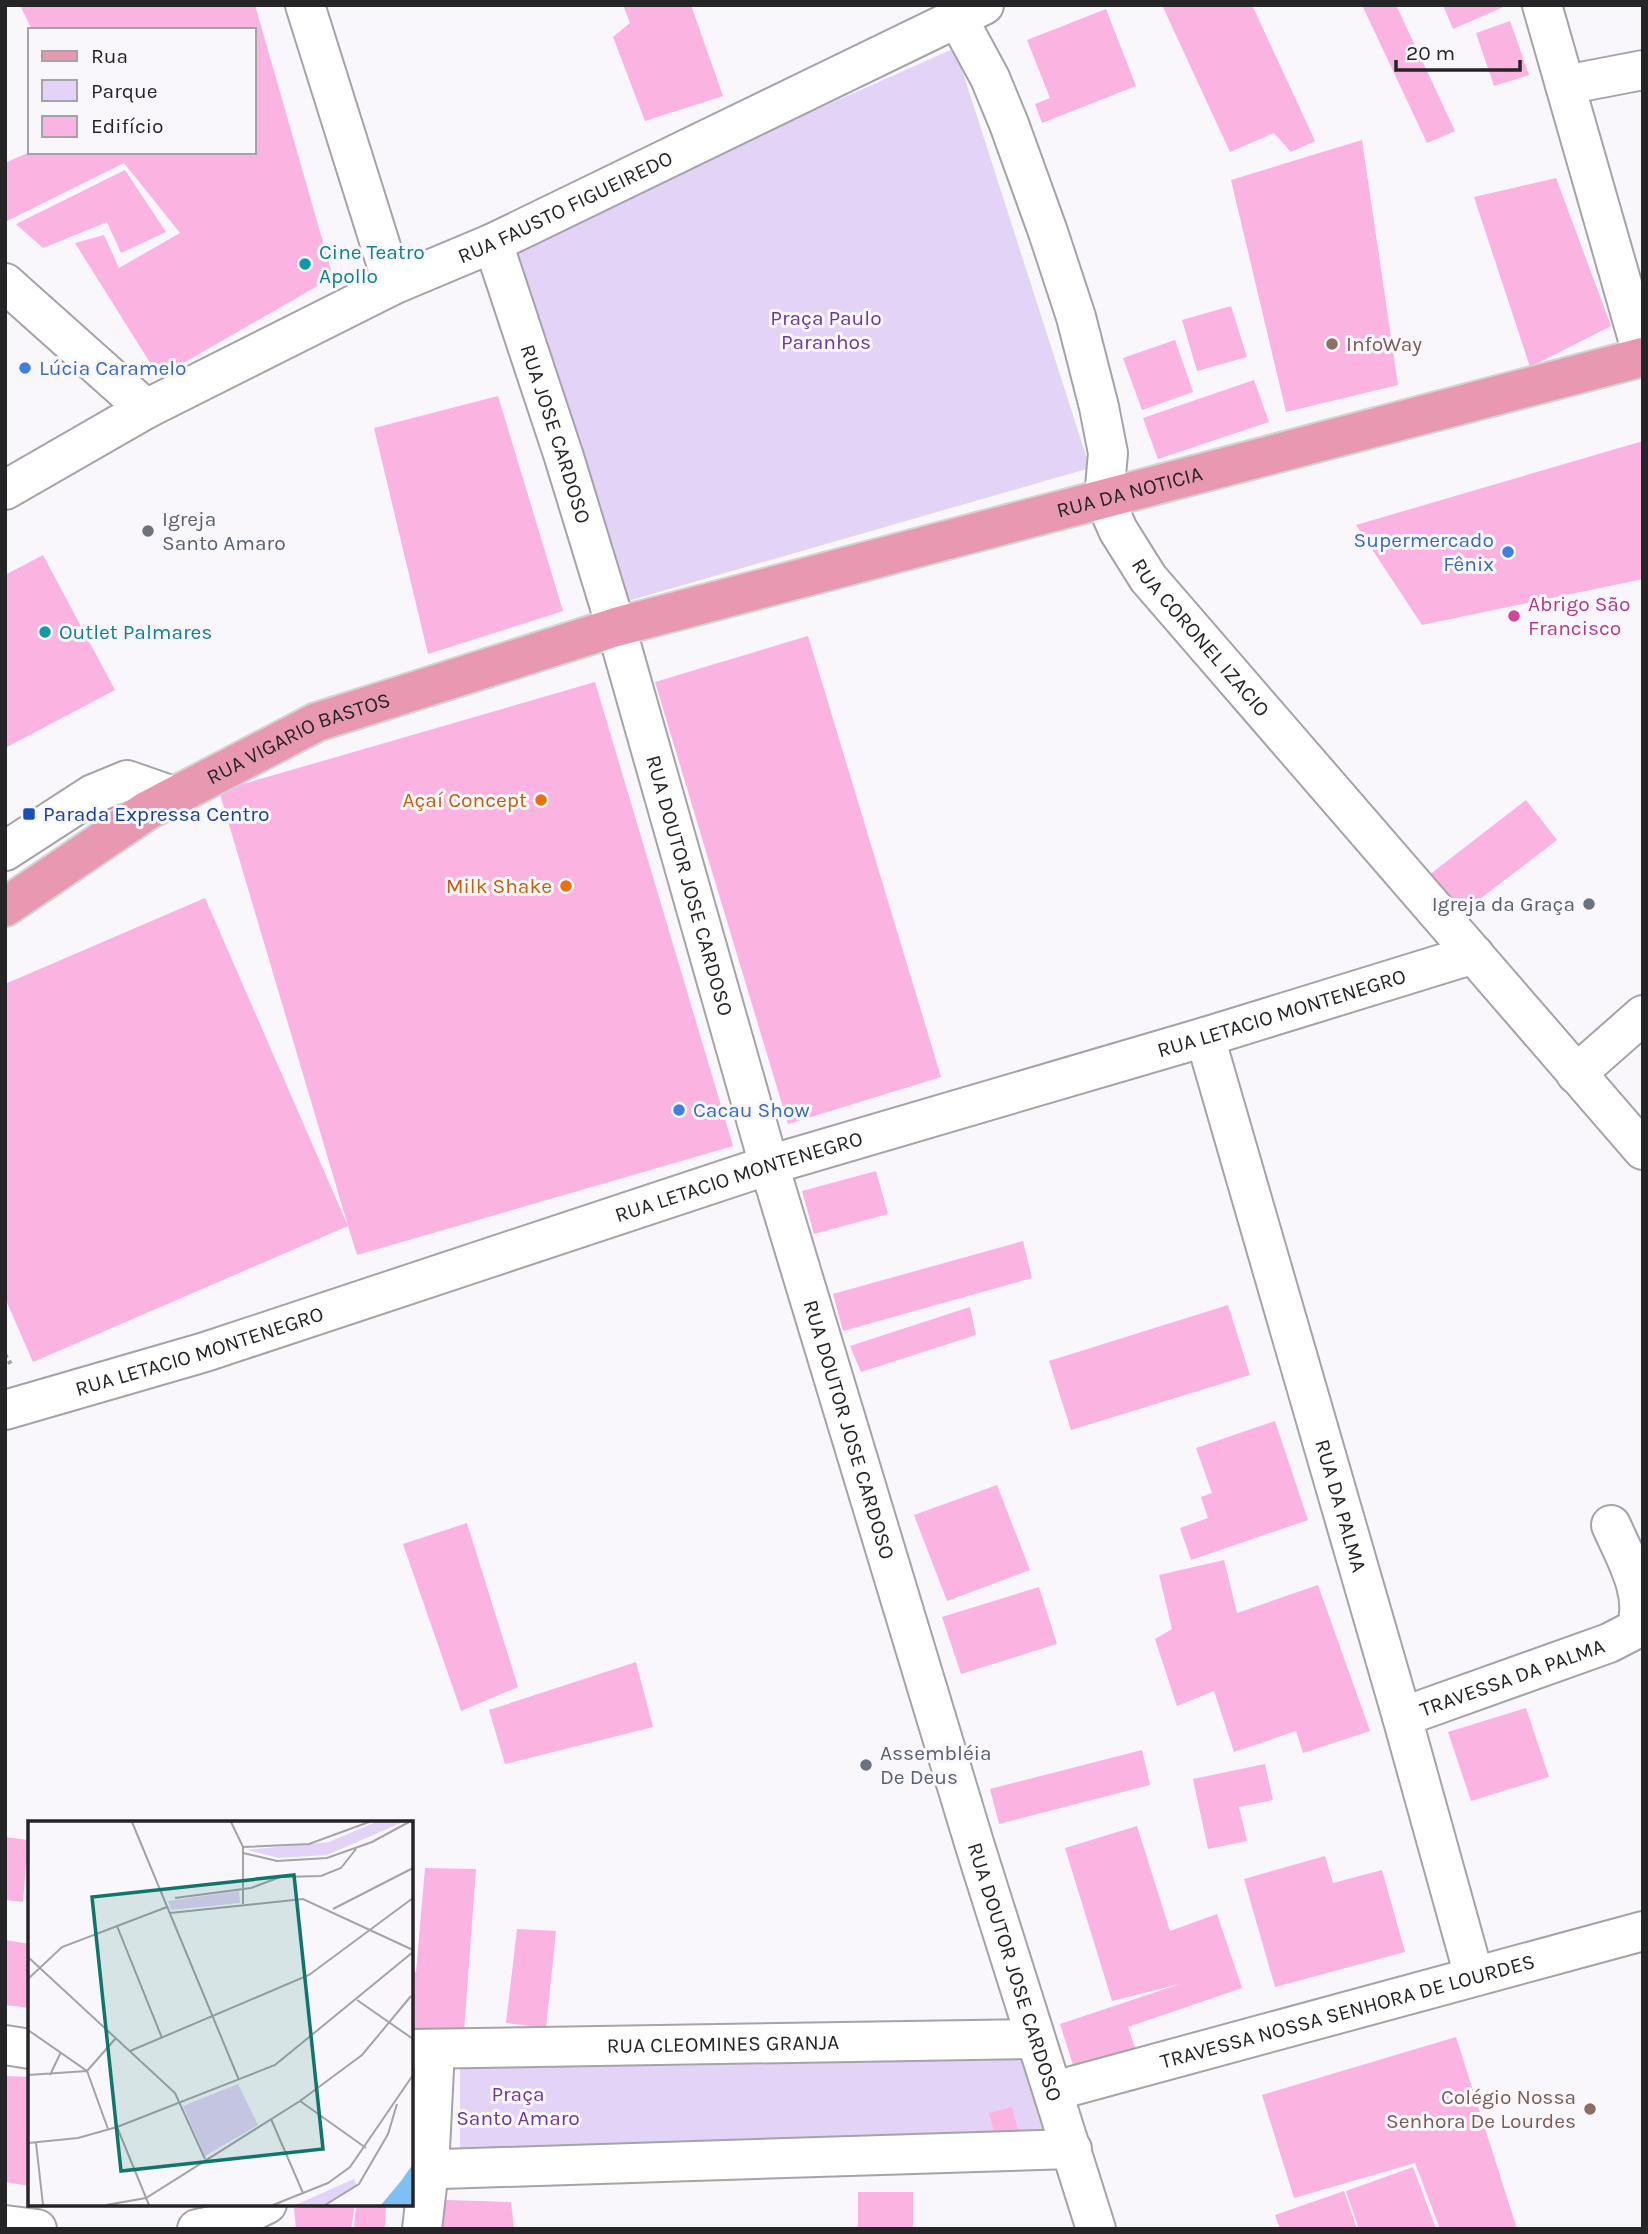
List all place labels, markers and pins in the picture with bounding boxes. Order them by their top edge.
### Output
place label: Cine Teatro Apollo [319,240,425,288]
marker: Cine Teatro Apollo [297,256,313,272]
place label: InfoWay [1346,332,1422,356]
marker: InfoWay [1324,336,1340,352]
place label: Lúcia Caramelo [39,356,187,380]
marker: Lúcia Caramelo [17,360,33,376]
place label: Igreja Santo Amaro [162,507,286,555]
marker: Igreja Santo Amaro [140,523,156,539]
place label: Supermercado Fênix [1354,528,1494,576]
marker: Supermercado Fênix [1500,544,1516,560]
place label: Abrigo São Francisco [1528,592,1630,640]
marker: Abrigo São Francisco [1506,608,1522,624]
place label: Outlet Palmares [59,620,212,644]
marker: Outlet Palmares [37,624,53,640]
place label: Açaí Concept [402,788,527,812]
marker: Açaí Concept [533,792,549,808]
place label: Parada Expressa Centro [43,802,269,826]
marker: Parada Expressa Centro [21,806,37,822]
place label: Milk Shake [446,874,552,898]
marker: Milk Shake [558,878,574,894]
place label: Igreja da Graça [1432,892,1575,916]
marker: Igreja da Graça [1581,896,1597,912]
place label: Cacau Show [693,1098,810,1122]
marker: Cacau Show [671,1102,687,1118]
place label: Assembléia De Deus [880,1741,992,1789]
marker: Assembléia De Deus [858,1757,874,1773]
place label: Colégio Nossa Senhora De Lourdes [1386,2085,1576,2133]
marker: Colégio Nossa Senhora De Lourdes [1582,2101,1598,2117]

